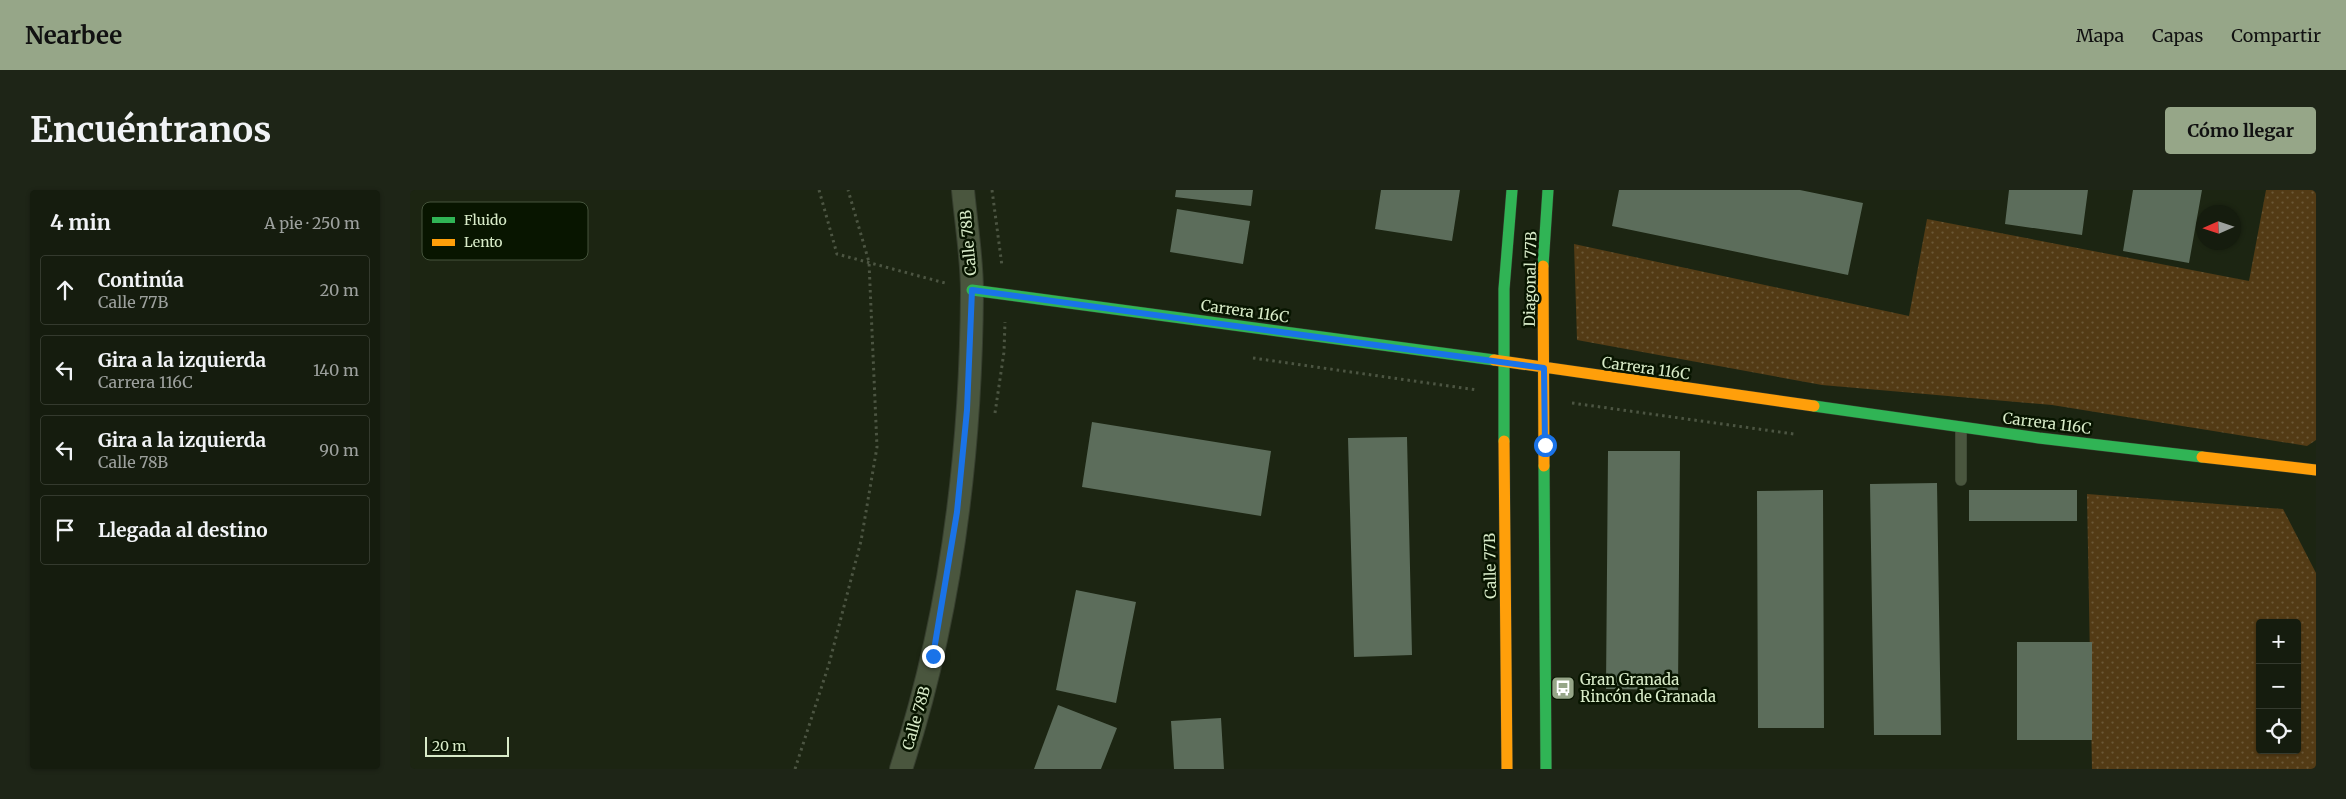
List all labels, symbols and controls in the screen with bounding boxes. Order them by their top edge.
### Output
text: Nearbee [25,20,122,51]
text: Mapa [2076,24,2124,47]
text: Capas [2152,24,2203,47]
text: Compartir [2231,24,2321,47]
button: Cómo llegar [2165,107,2316,154]
text: Encuéntranos [30,108,271,152]
legend [422,202,588,260]
north arrow [2196,205,2241,250]
text: 4 min [50,209,111,236]
street label: Calle 78B [956,209,980,277]
text: Fluido [464,211,507,229]
text: A pie · 250 m [264,213,360,233]
street label: Diagonal 77B [1520,231,1540,327]
text: Lento [464,233,503,251]
text: Continúa [98,268,184,292]
icon: ahead [51,276,79,304]
text: 20 m [320,280,359,300]
text: Calle 77B [98,292,168,312]
street label: Carrera 116C [1200,295,1290,327]
text: Gira a la izquierda [98,348,266,372]
street label: Carrera 116C [1601,352,1691,384]
icon: left [51,356,79,384]
text: 140 m [313,360,359,380]
text: Carrera 116C [98,372,193,392]
street label: Carrera 116C [2002,408,2092,438]
text: Gira a la izquierda [98,428,266,452]
route start [1534,434,1557,457]
icon: left [51,436,79,464]
text: 90 m [319,440,359,460]
text: Calle 78B [98,452,168,472]
icon: arrive [51,516,79,544]
text: Llegada al destino [98,518,268,542]
street label: Calle 77B [1480,533,1500,599]
map controls [2256,619,2301,754]
button: + [2256,619,2301,664]
route end [922,645,945,668]
button: − [2256,664,2301,709]
place label: Gran Granada Rincón de Granada [1580,670,1716,706]
bus stop icon: Gran Granada Rincón de Granada [1550,675,1576,701]
street label: Calle 78B [898,684,934,752]
button: locate [2256,709,2301,754]
scale bar [425,734,509,757]
text: 20 m [432,737,466,755]

